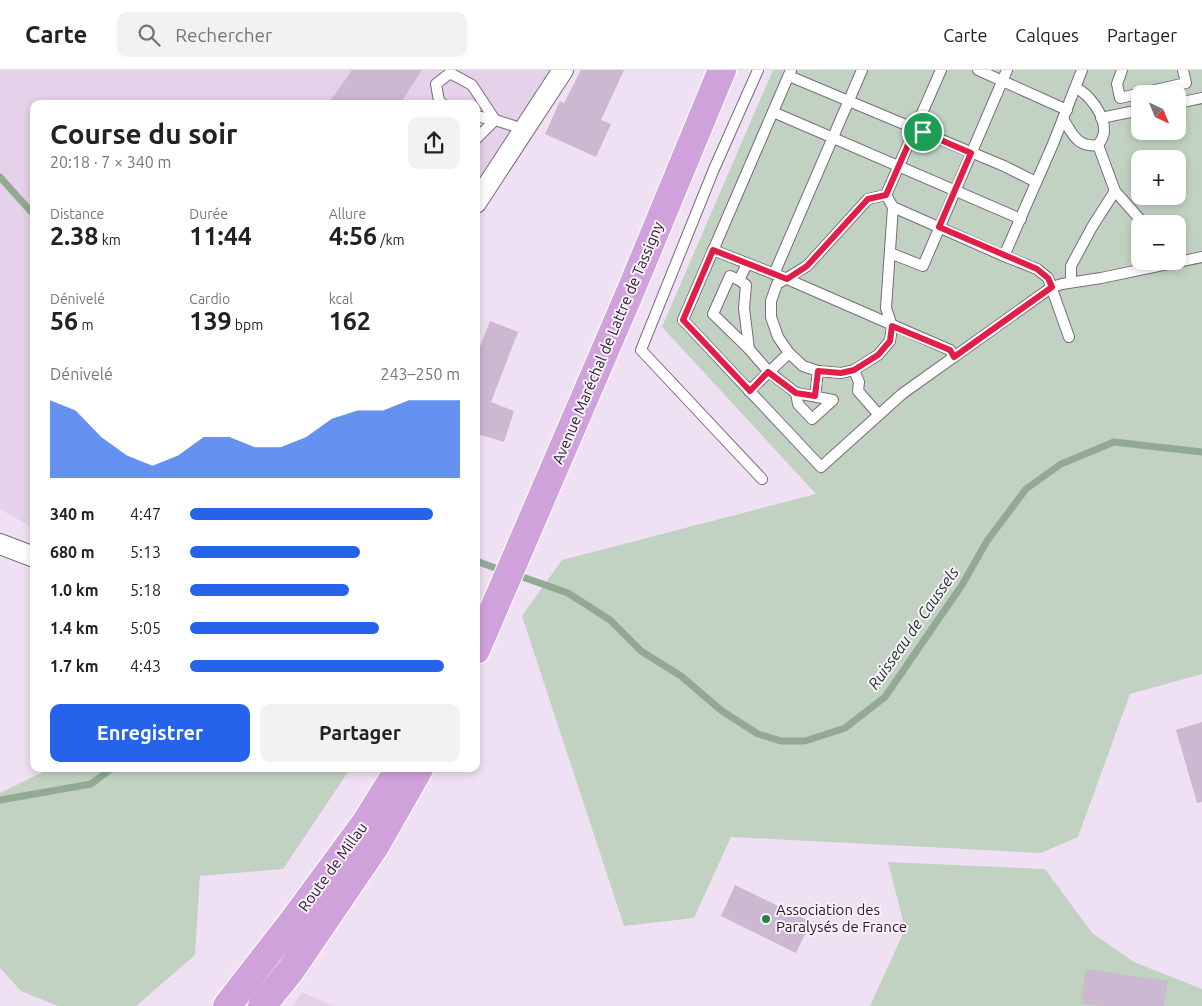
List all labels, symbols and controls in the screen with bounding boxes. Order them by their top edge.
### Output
search box [117,12,467,57]
text: Carte [25,21,87,48]
icon: search [135,21,163,49]
text: Rechercher [175,24,272,46]
text: Carte [943,25,987,45]
text: Calques [1015,25,1079,45]
text: Partager [1107,25,1177,45]
north arrow [1131,85,1186,140]
map controls [1131,85,1186,270]
pin [902,111,944,153]
button: share [408,117,460,169]
text: Course du soir [50,118,238,149]
icon: arrive [909,118,937,146]
button: + [1131,150,1186,205]
text: 20:18 · 7 × 340 m [50,153,171,171]
text: Distance [50,206,104,222]
text: Durée [189,206,228,222]
text: Allure [329,206,366,222]
button: − [1131,215,1186,270]
street label: Avenue Maréchal de Lattre de Tassigny [549,219,666,466]
text: 2.38 [50,222,98,250]
text: 11:44 [189,222,252,250]
text: 4:56 [329,222,377,250]
text: km [98,232,121,248]
text: /km [377,232,405,248]
text: Dénivelé [50,291,105,307]
text: Cardio [189,291,230,307]
text: kcal [329,291,353,307]
text: 56 [50,307,78,335]
text: 139 [189,307,232,335]
text: 162 [329,307,371,335]
text: m [78,317,94,333]
text: bpm [232,317,263,333]
text: Dénivelé [50,365,113,383]
text: 243–250 m [380,365,460,383]
text: 340 m [50,505,95,523]
text: 4:47 [130,505,161,523]
text: 680 m [50,543,95,561]
text: 5:13 [130,543,161,561]
water label: Ruisseau de Caussels [864,563,962,693]
text: 1.0 km [50,581,99,599]
text: 5:18 [130,581,161,599]
text: 1.4 km [50,619,99,637]
text: 5:05 [130,619,161,637]
text: 1.7 km [50,657,99,675]
text: 4:43 [130,657,161,675]
button: Enregistrer [50,704,250,762]
button: Partager [260,704,460,762]
street label: Route de Millau [295,819,371,914]
place label: Association des Paralysés de France [776,901,907,935]
marker: Association des Paralysés de France [760,913,772,925]

